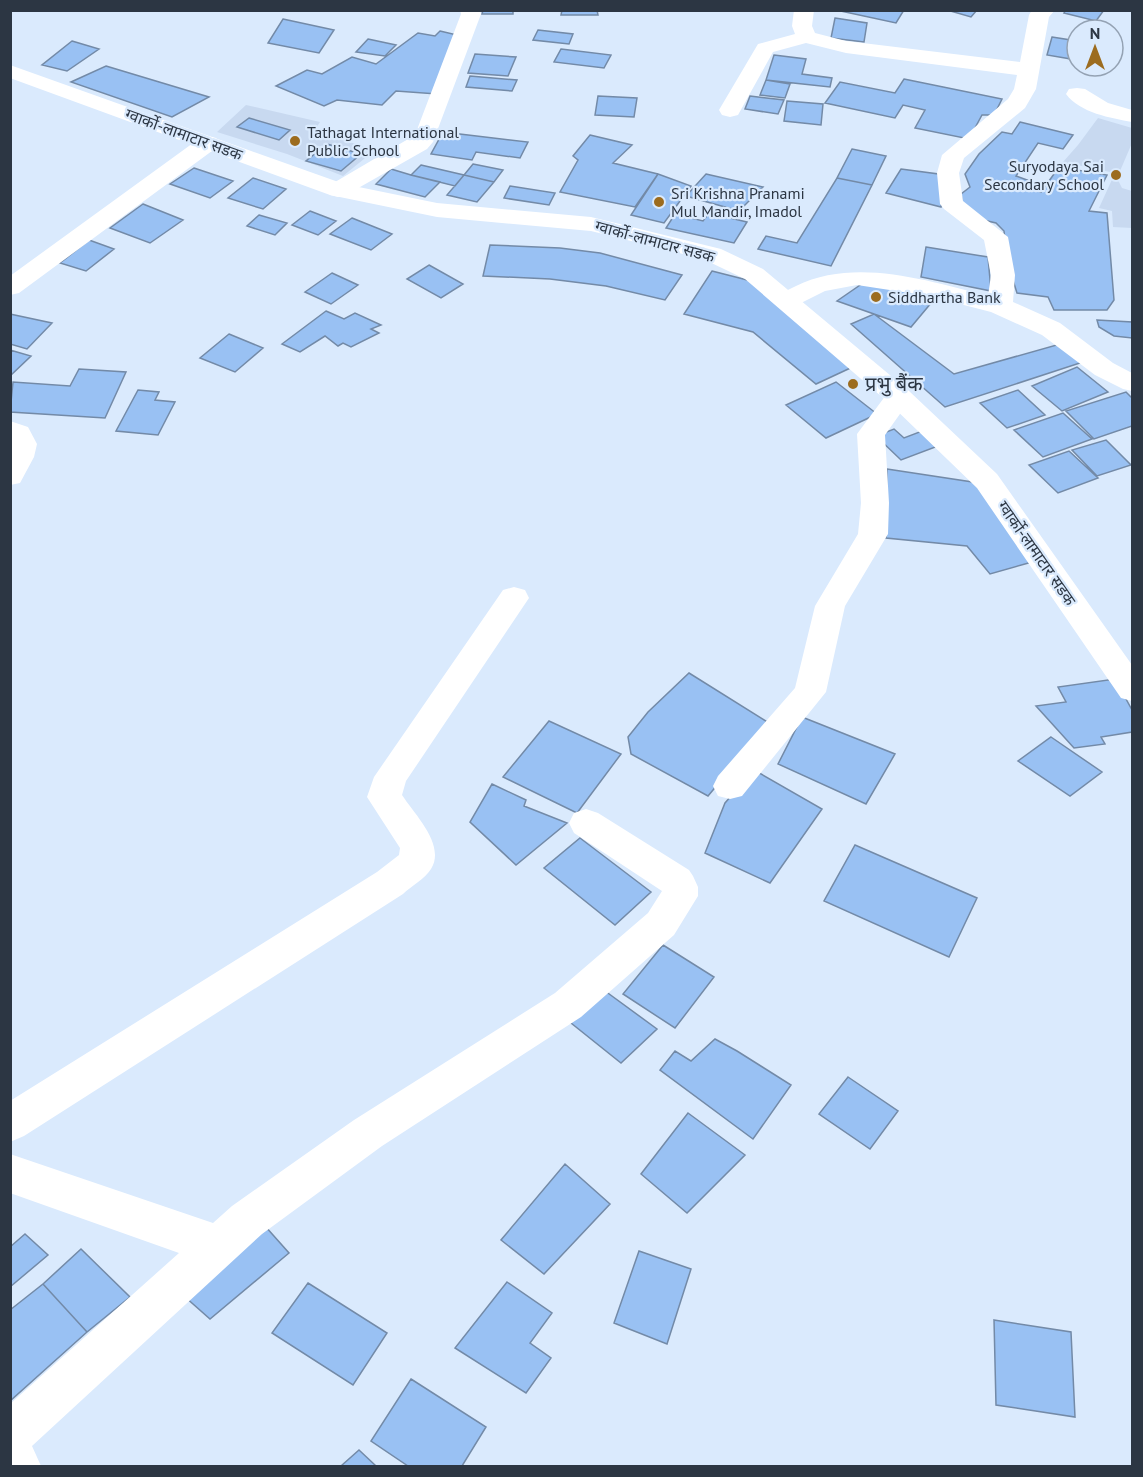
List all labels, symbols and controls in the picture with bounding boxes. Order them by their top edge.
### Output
north arrow [1065,18,1125,78]
text: N [1090,23,1100,43]
street label: ग्वार्को-लामाटार सडक [123,104,246,165]
place label: Tathagat International Public School [307,122,459,160]
marker: Tathagat International Public School [288,134,302,148]
place label: Suryodaya Sai Secondary School [984,156,1104,194]
marker: Suryodaya Sai Secondary School [1109,168,1123,182]
place label: Sri Krishna Pranami Mul Mandir, Imadol [671,183,805,221]
marker: Sri Krishna Pranami Mul Mandir, Imadol [652,195,666,209]
street label: ग्वार्को-लामाटार सडक [593,215,718,267]
place label: Siddhartha Bank [888,287,1001,307]
marker: Siddhartha Bank [869,290,883,304]
place label: प्रभु बैंक [865,371,923,397]
marker: प्रभु बैंक [846,377,860,391]
street label: ग्वार्को-लामाटार सडक [993,497,1081,610]

